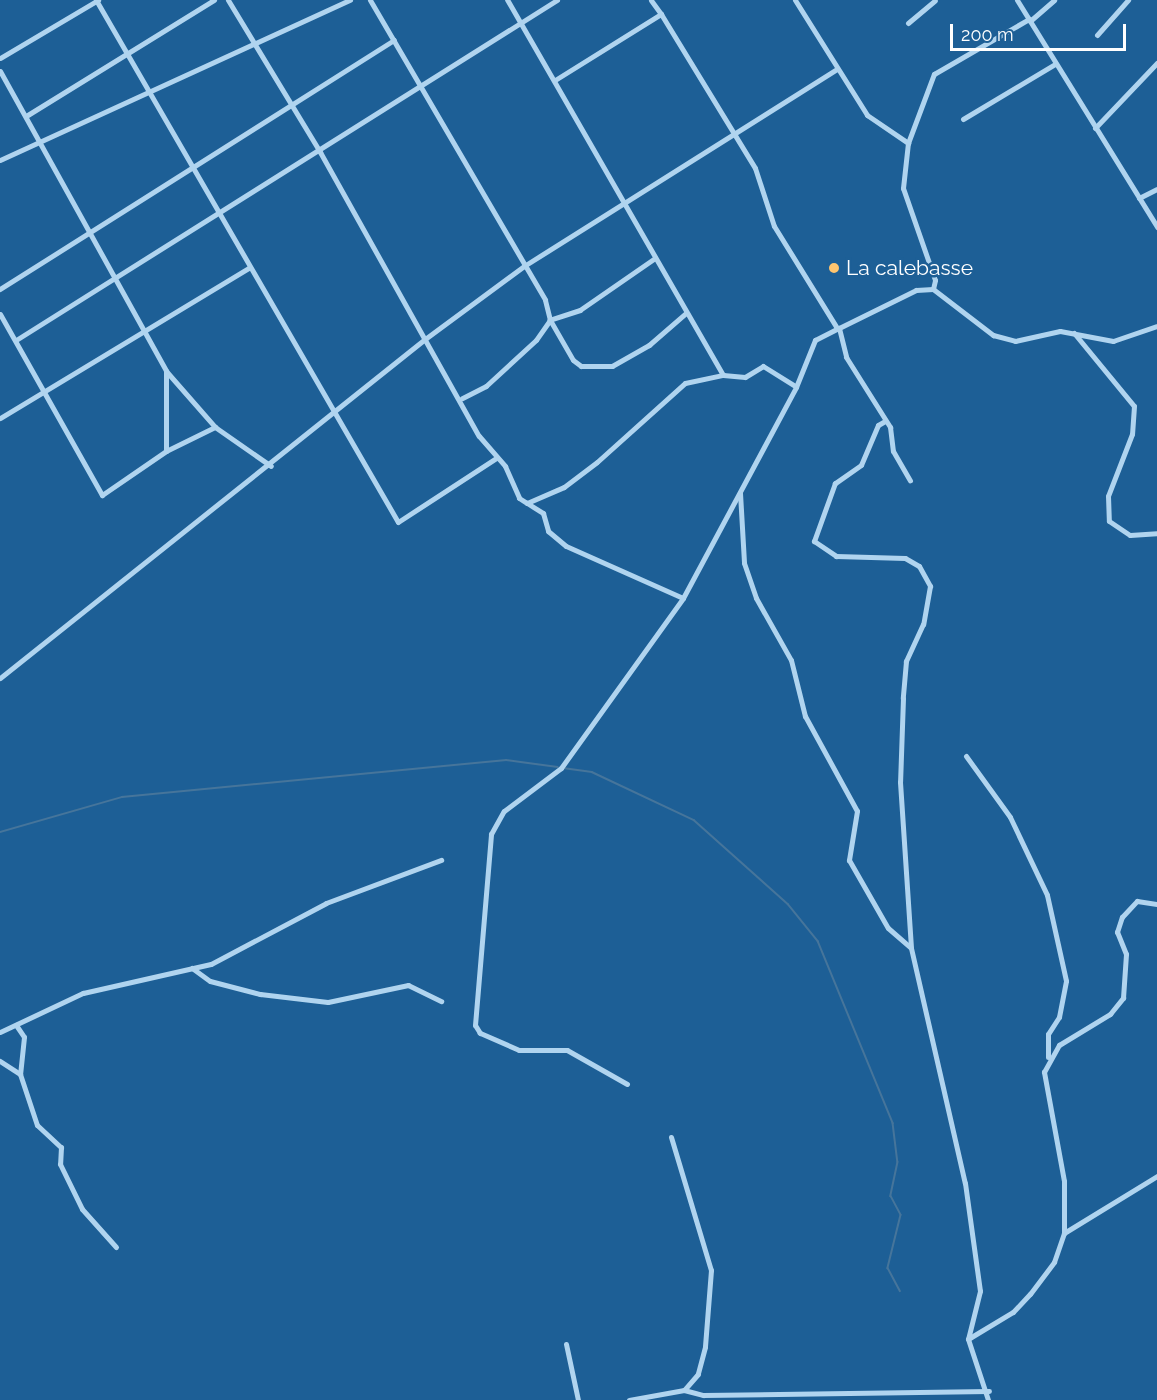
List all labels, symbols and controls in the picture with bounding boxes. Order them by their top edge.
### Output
scale bar [953,12,1128,50]
text: 200 m [961,24,1014,45]
place label: La calebasse [846,255,973,281]
marker: La calebasse [827,261,841,275]

